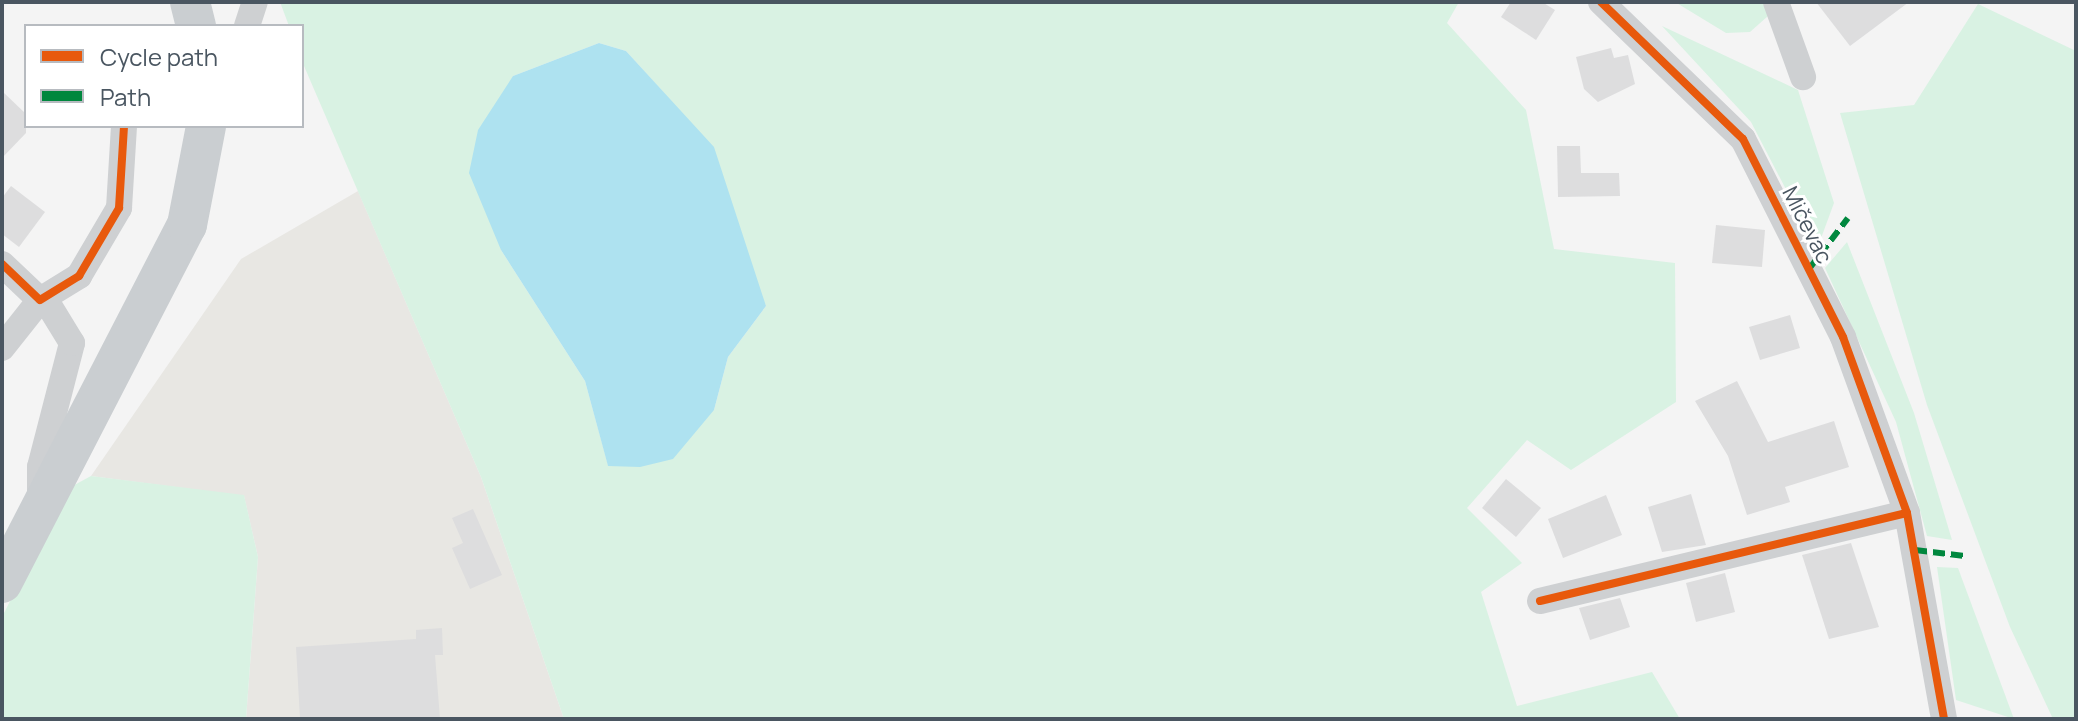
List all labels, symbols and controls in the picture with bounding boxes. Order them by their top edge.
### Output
legend [24,24,304,128]
text: Cycle path [100,40,218,73]
text: Path [100,80,151,113]
street label: Mičevac [1776,182,1838,268]

